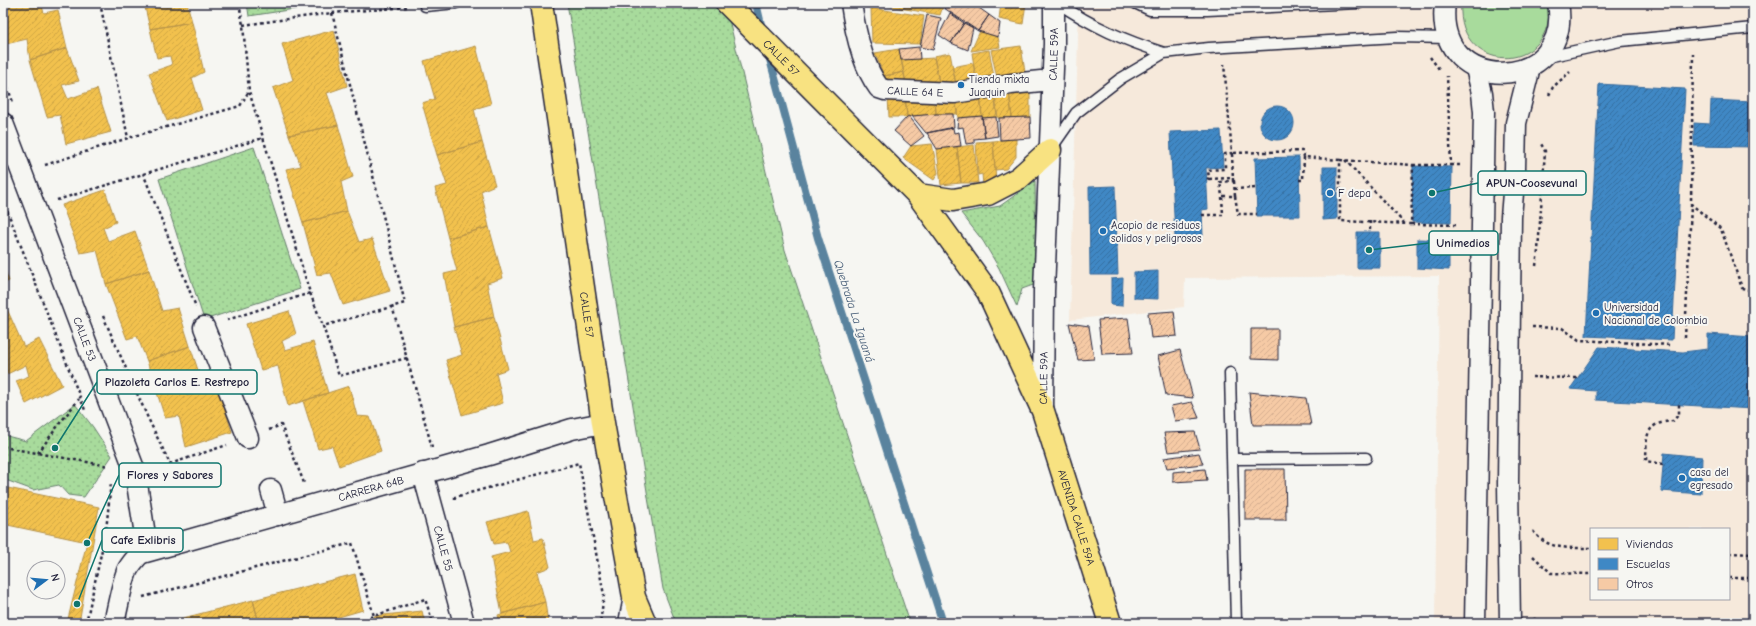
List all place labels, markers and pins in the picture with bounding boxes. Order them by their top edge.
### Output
place label: Tienda mixta Juaquin [969,73,1029,99]
marker: Tienda mixta Juaquin [956,80,966,90]
callout: APUN-Coosevunal [1478,171,1586,195]
place label: F depa [1338,187,1371,200]
marker: F depa [1325,188,1335,198]
place label: Acopio de residuos solidos y peligrosos [1111,219,1202,245]
marker: Acopio de residuos solidos y peligrosos [1098,226,1108,236]
callout: Unimedios [1429,231,1498,255]
place label: Universidad Nacional de Colombia [1604,301,1707,327]
marker: Universidad Nacional de Colombia [1591,308,1601,318]
callout: Plazoleta Carlos E. Restrepo [97,370,257,394]
callout: Flores y Sabores [119,463,221,487]
place label: casa del egresado [1690,466,1733,492]
marker: casa del egresado [1677,473,1687,483]
callout: Cafe Exlibris [102,528,183,552]

